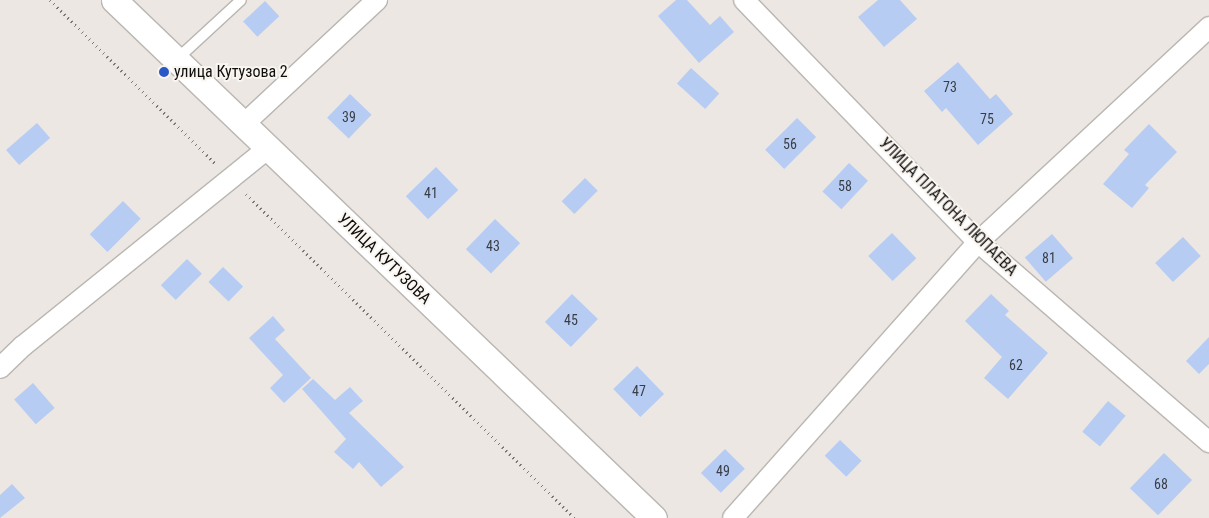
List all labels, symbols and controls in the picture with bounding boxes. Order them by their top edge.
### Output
place label: улица Кутузова 2 [174,62,288,82]
marker: улица Кутузова 2 [158,66,170,78]
house number: 73 [943,79,957,95]
house number: 39 [342,109,356,125]
house number: 75 [980,111,994,127]
street label: УЛИЦА ПЛАТОНА ЛЮПАЕВА [875,134,1021,280]
house number: 56 [783,136,797,152]
house number: 58 [838,178,852,194]
house number: 41 [424,185,438,201]
street label: УЛИЦА КУТУЗОВА [333,210,435,308]
house number: 43 [486,238,500,254]
house number: 81 [1042,250,1056,266]
house number: 45 [564,312,578,328]
house number: 62 [1009,357,1023,373]
house number: 47 [632,383,646,399]
house number: 49 [716,463,730,479]
house number: 68 [1154,476,1168,492]

